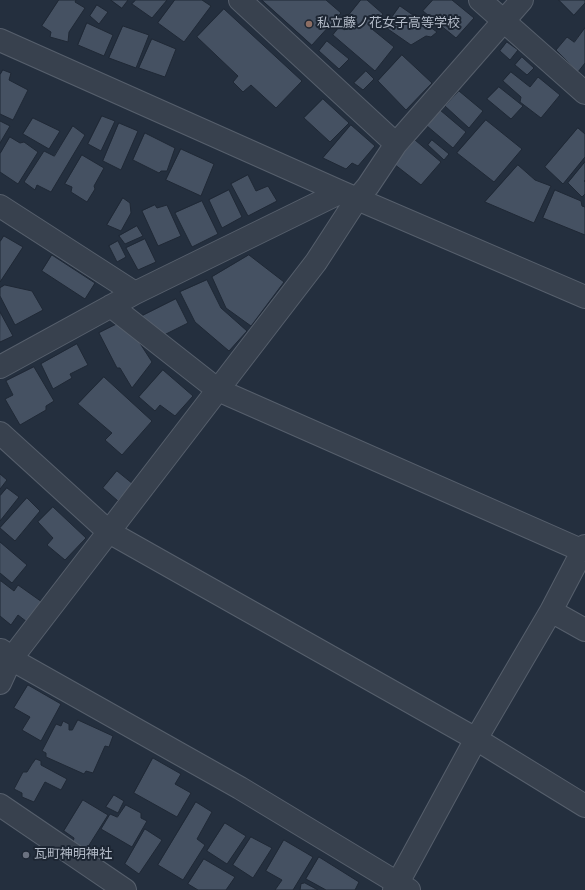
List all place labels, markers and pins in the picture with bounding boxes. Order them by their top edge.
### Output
place label: 私立藤ノ花女子高等学校 [317,16,460,32]
marker: 私立藤ノ花女子高等学校 [304,19,314,29]
place label: 瓦町神明神社 [34,847,112,863]
marker: 瓦町神明神社 [21,850,31,860]

